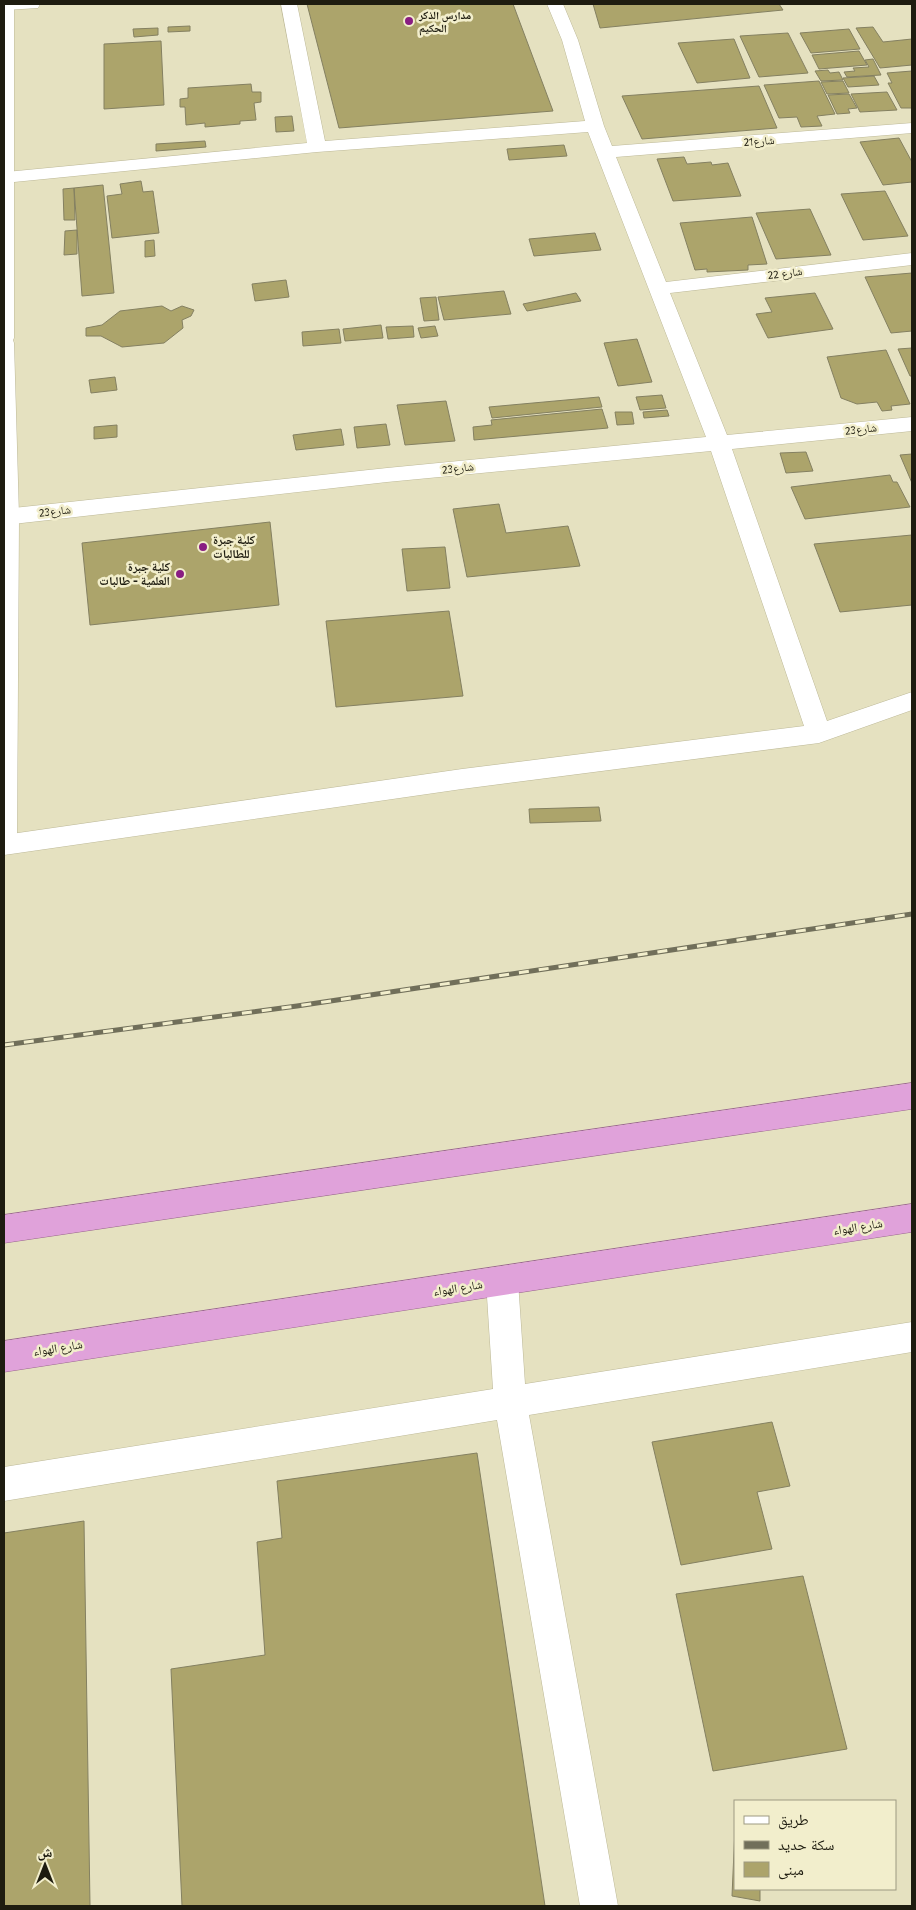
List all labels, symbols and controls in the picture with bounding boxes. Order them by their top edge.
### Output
place label: مدارس الذكر الحكيم [418,9,471,36]
marker: مدارس الذكر الحكيم [403,15,415,27]
street label: شارع21 [743,134,775,149]
street label: شارع 22 [767,265,803,282]
street label: شارع23 [845,421,878,438]
street label: شارع23 [442,460,475,477]
street label: شارع23 [39,503,72,520]
place label: كلية جبرة للطالبات [213,533,256,561]
marker: كلية جبرة للطالبات [197,541,209,553]
place label: كلية جبرة العلمية - طالبات [99,560,171,588]
marker: كلية جبرة العلمية - طالبات [174,568,186,580]
street label: شارع الهواء [832,1216,884,1239]
street label: شارع الهواء [432,1277,484,1300]
street label: شارع الهواء [32,1337,84,1360]
legend [734,1800,896,1890]
text: طريق [778,1811,809,1830]
text: سكة حديد [778,1836,835,1854]
north arrow [20,1840,70,1890]
text: ش [38,1844,53,1861]
text: مبنى [778,1861,804,1880]

